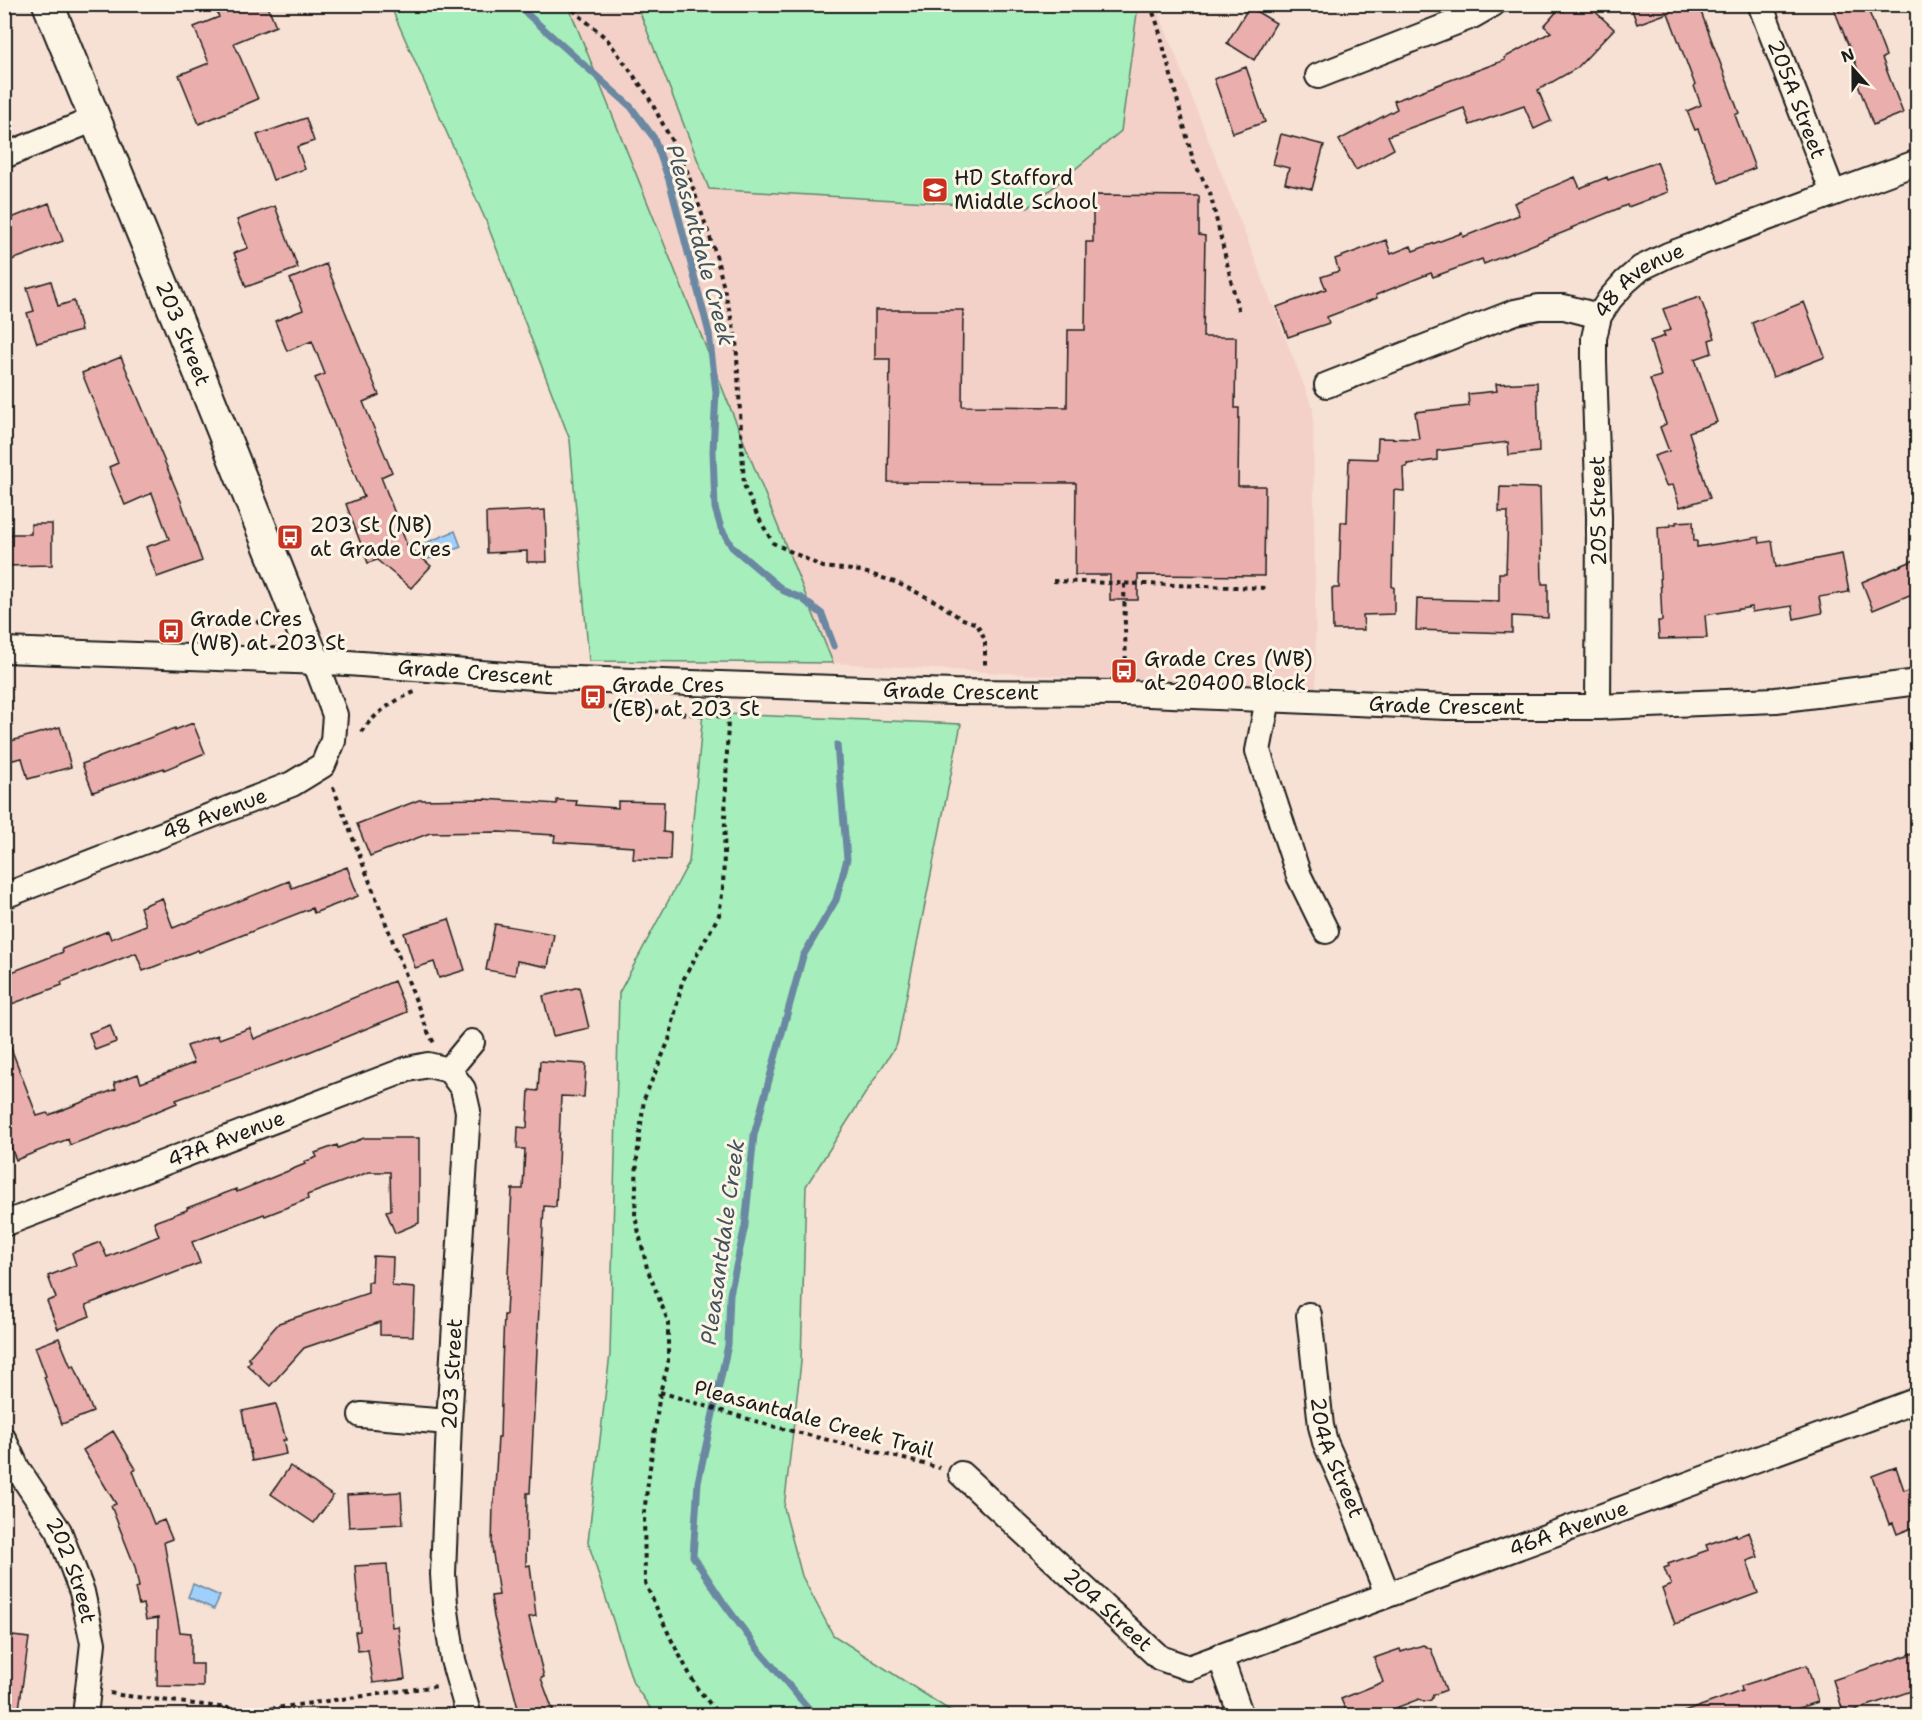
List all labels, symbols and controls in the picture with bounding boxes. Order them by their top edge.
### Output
street label: 205A Street [1761,36,1832,163]
north arrow [1823,39,1883,99]
text: N [1838,43,1857,68]
water label: Pleasantdale Creek [660,141,741,349]
place label: HD Stafford Middle School [954,164,1098,216]
school or university icon: HD Stafford Middle School [920,175,950,205]
street label: 48 Avenue [1587,236,1688,323]
street label: 203 Street [149,277,217,390]
street label: 205 Street [1583,456,1613,566]
place label: 203 St (NB) at Grade Cres [310,511,452,563]
bus stop icon: 203 St (NB) at Grade Cres [275,522,305,552]
place label: Grade Cres (WB) at 203 St [190,605,346,657]
bus stop icon: Grade Cres (WB) at 203 St [156,616,186,646]
place label: Grade Cres (WB) at 20400 Block [1144,645,1313,697]
street label: Grade Crescent [397,653,554,692]
bus stop icon: Grade Cres (WB) at 20400 Block [1109,656,1139,686]
place label: Grade Cres (EB) at 203 St [612,671,760,723]
street label: Grade Crescent [883,676,1039,706]
bus stop icon: Grade Cres (EB) at 203 St [578,682,608,712]
street label: Grade Crescent [1368,690,1525,721]
street label: 48 Avenue [158,781,271,847]
street label: 47A Avenue [163,1104,289,1174]
water label: Pleasantdale Creek [694,1137,751,1347]
street label: 203 Street [435,1318,469,1430]
street label: Pleasantdale Creek Trail [691,1373,938,1465]
street label: 204A Street [1304,1396,1370,1522]
street label: 46A Avenue [1505,1494,1632,1563]
street label: 202 Street [40,1511,102,1626]
street label: 204 Street [1057,1562,1158,1658]

